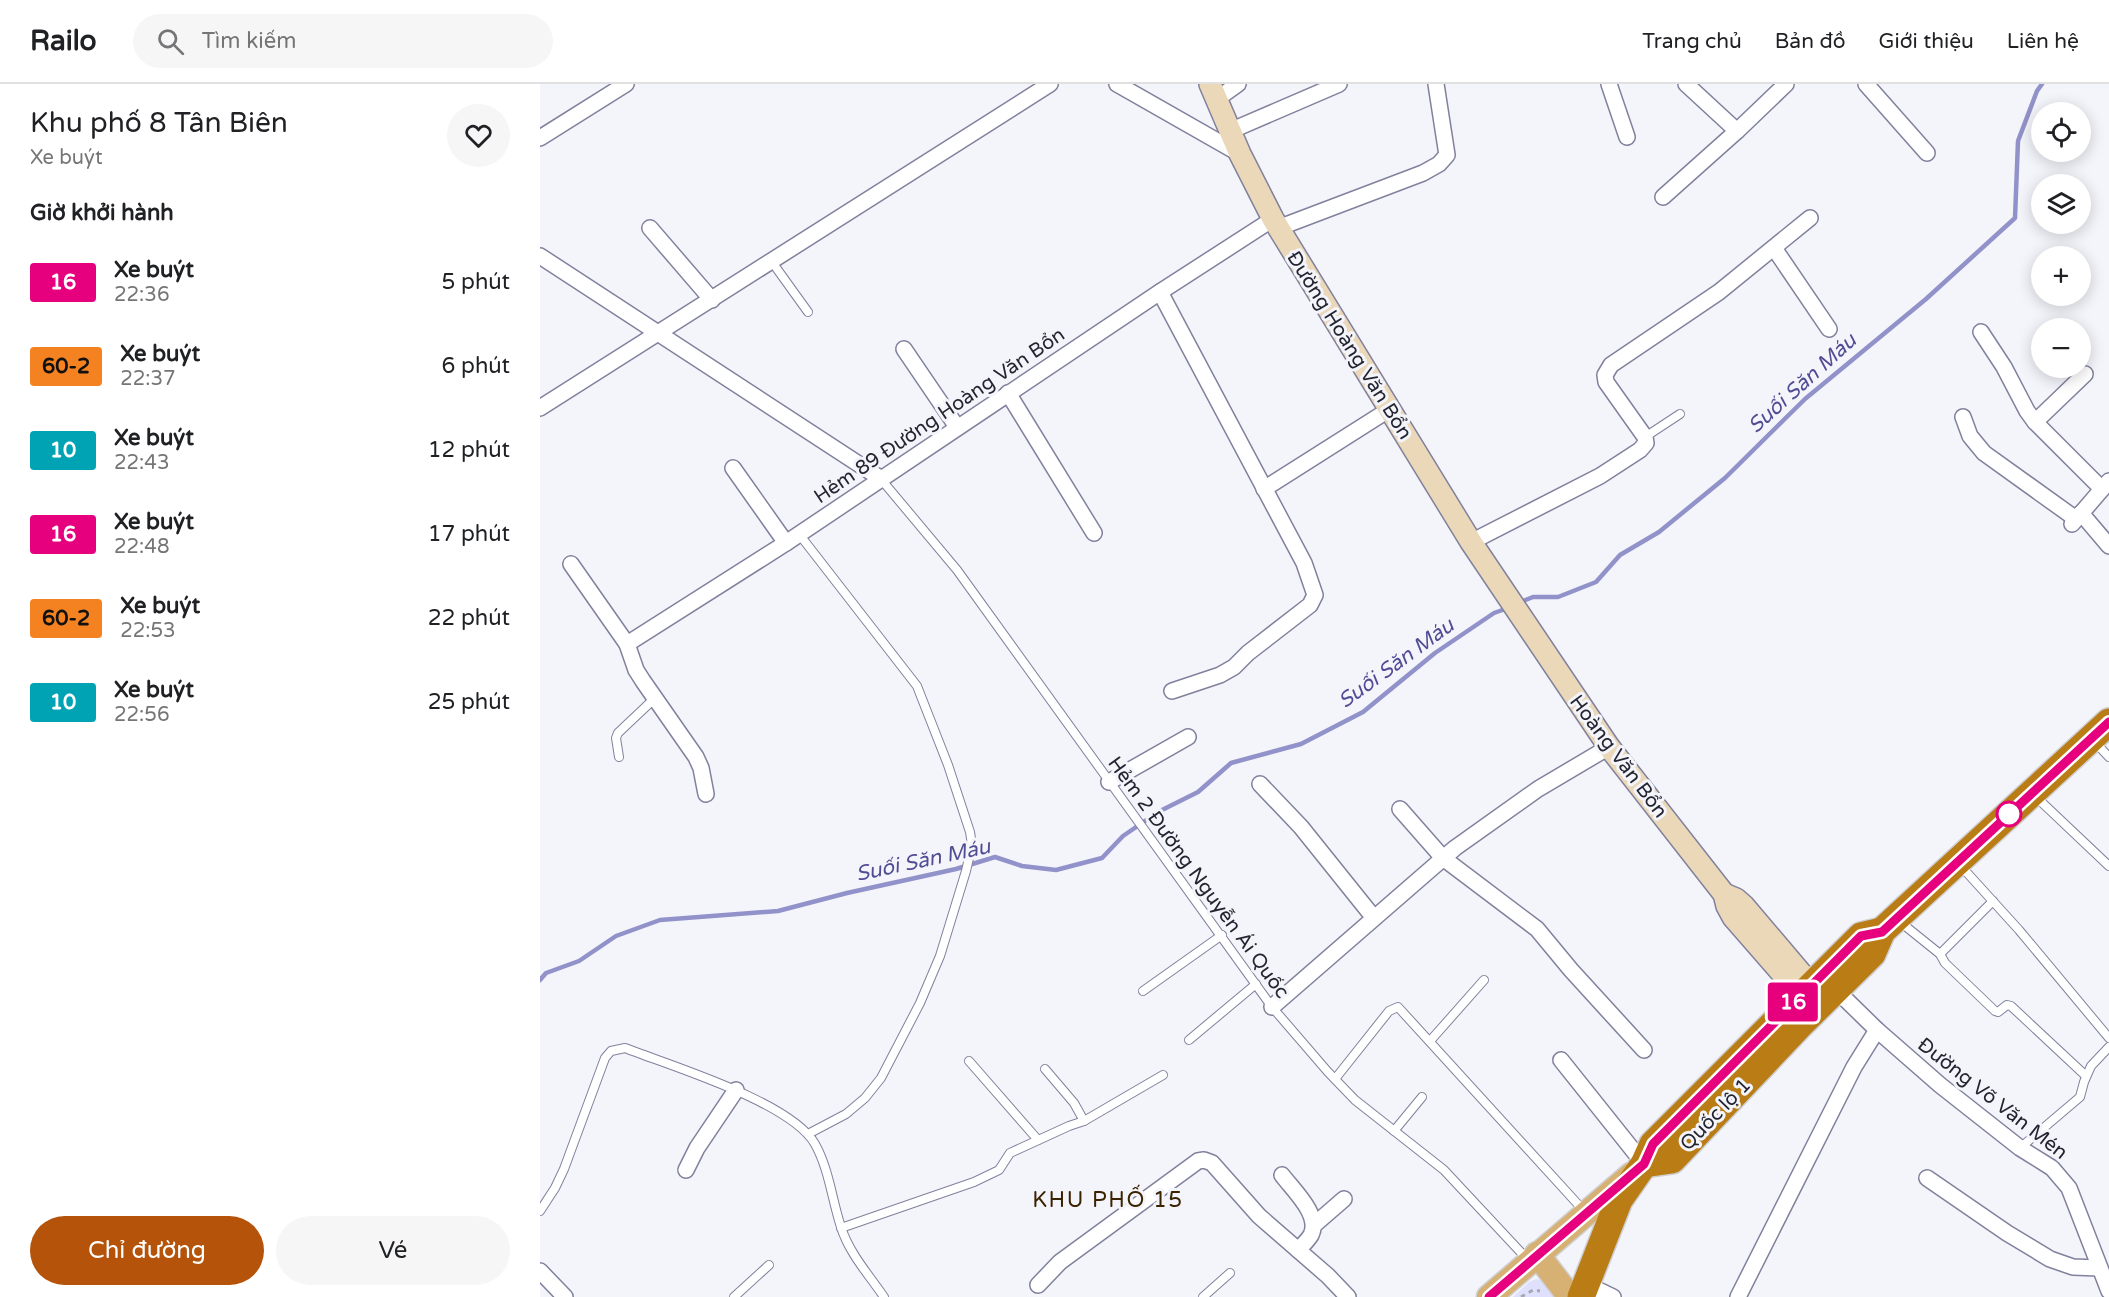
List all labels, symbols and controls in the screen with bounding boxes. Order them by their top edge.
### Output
search box [133,14,553,68]
text: Railo [30,24,97,58]
icon: search [154,25,187,58]
text: Tìm kiếm [202,28,296,54]
text: Trang chủ [1642,29,1742,54]
text: Bản đồ [1775,29,1846,54]
text: Giới thiệu [1879,29,1974,54]
text: Liên hệ [2007,29,2079,54]
map controls [2031,102,2091,378]
button: locate [2031,102,2091,162]
button: heart [447,104,510,167]
text: Khu phố 8 Tân Biên [30,106,288,140]
text: Xe buýt [30,146,103,170]
button: layers [2031,174,2091,234]
text: Giờ khởi hành [30,200,174,226]
button: + [2031,246,2091,306]
street label: Đường Hoàng Văn Bổn [1281,247,1417,444]
text: Xe buýt [114,257,194,283]
text: 5 phút [441,269,510,295]
text: 16 [50,270,76,295]
text: 22:36 [114,283,169,307]
button: − [2031,318,2091,378]
street label: Hẻm 89 Đường Hoàng Văn Bổn [810,323,1069,509]
water label: Suối Săn Máu [1743,328,1862,438]
text: Xe buýt [120,341,200,367]
text: 6 phút [441,353,510,379]
text: 60-2 [42,354,90,379]
text: 22:37 [120,367,176,391]
text: Xe buýt [114,425,194,451]
text: 12 phút [428,437,510,463]
text: 10 [50,438,76,463]
text: 22:43 [114,451,169,475]
text: Xe buýt [114,509,194,535]
text: 17 phút [428,521,510,547]
text: 16 [50,522,76,547]
text: 22:48 [114,535,169,559]
text: Xe buýt [120,593,200,619]
text: 22 phút [428,605,510,631]
text: 60-2 [42,606,90,631]
water label: Suối Săn Máu [1334,612,1460,714]
text: 22:53 [120,619,176,643]
text: Xe buýt [114,677,194,703]
text: 25 phút [428,689,510,715]
text: 10 [50,690,76,715]
street label: Hoàng Văn Bổn [1564,690,1672,823]
text: 22:56 [114,703,169,727]
street label: Hẻm 2 Đường Nguyễn Ái Quốc [1102,751,1295,1003]
unlabelled marker [1996,801,2022,827]
water label: Suối Săn Máu [854,834,994,887]
line badge: 16 [1766,982,1820,1022]
text: 16 [1780,990,1806,1015]
street label: Đường Võ Văn Mén [1913,1033,2072,1165]
street label: Quốc lộ 1 [1675,1074,1756,1156]
district label: KHU PHỐ 15 [1032,1184,1184,1213]
button: Chỉ đường [30,1216,264,1285]
button: Vé [276,1216,510,1285]

